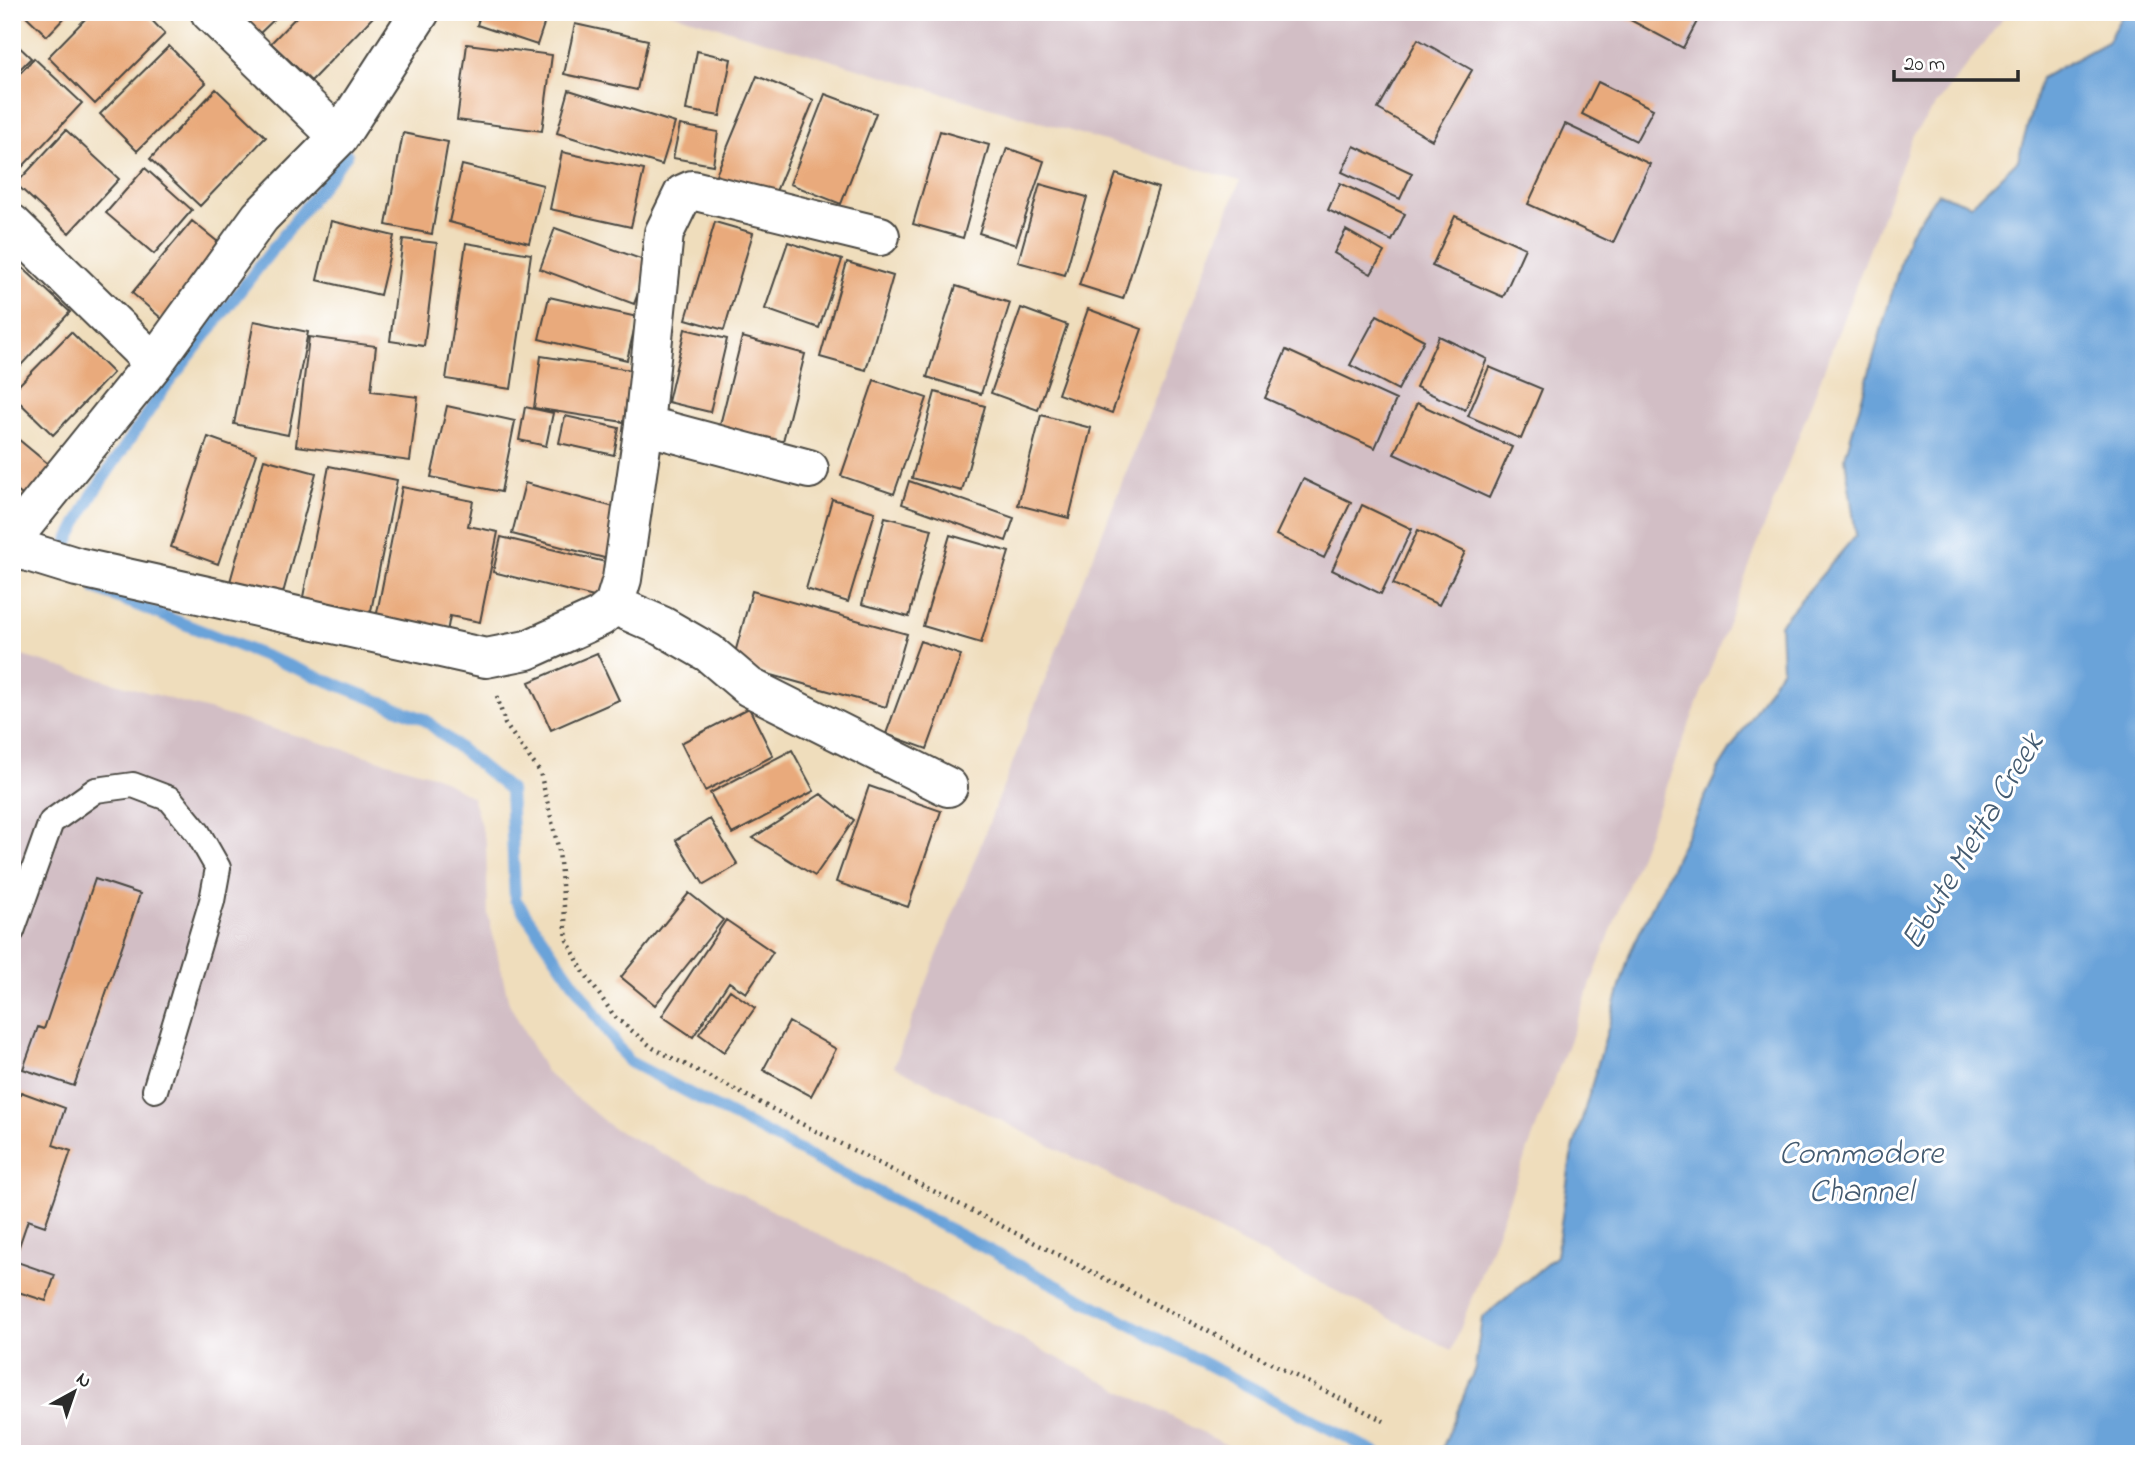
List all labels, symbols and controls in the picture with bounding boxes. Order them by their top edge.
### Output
scale bar [1894,38,2018,82]
text: 20 m [1904,50,1945,80]
water label: Ebute Metta Creek [1890,723,2058,960]
water label: Commodore Channel [1779,1131,1944,1217]
north arrow [38,1358,108,1428]
text: N [70,1366,97,1395]

